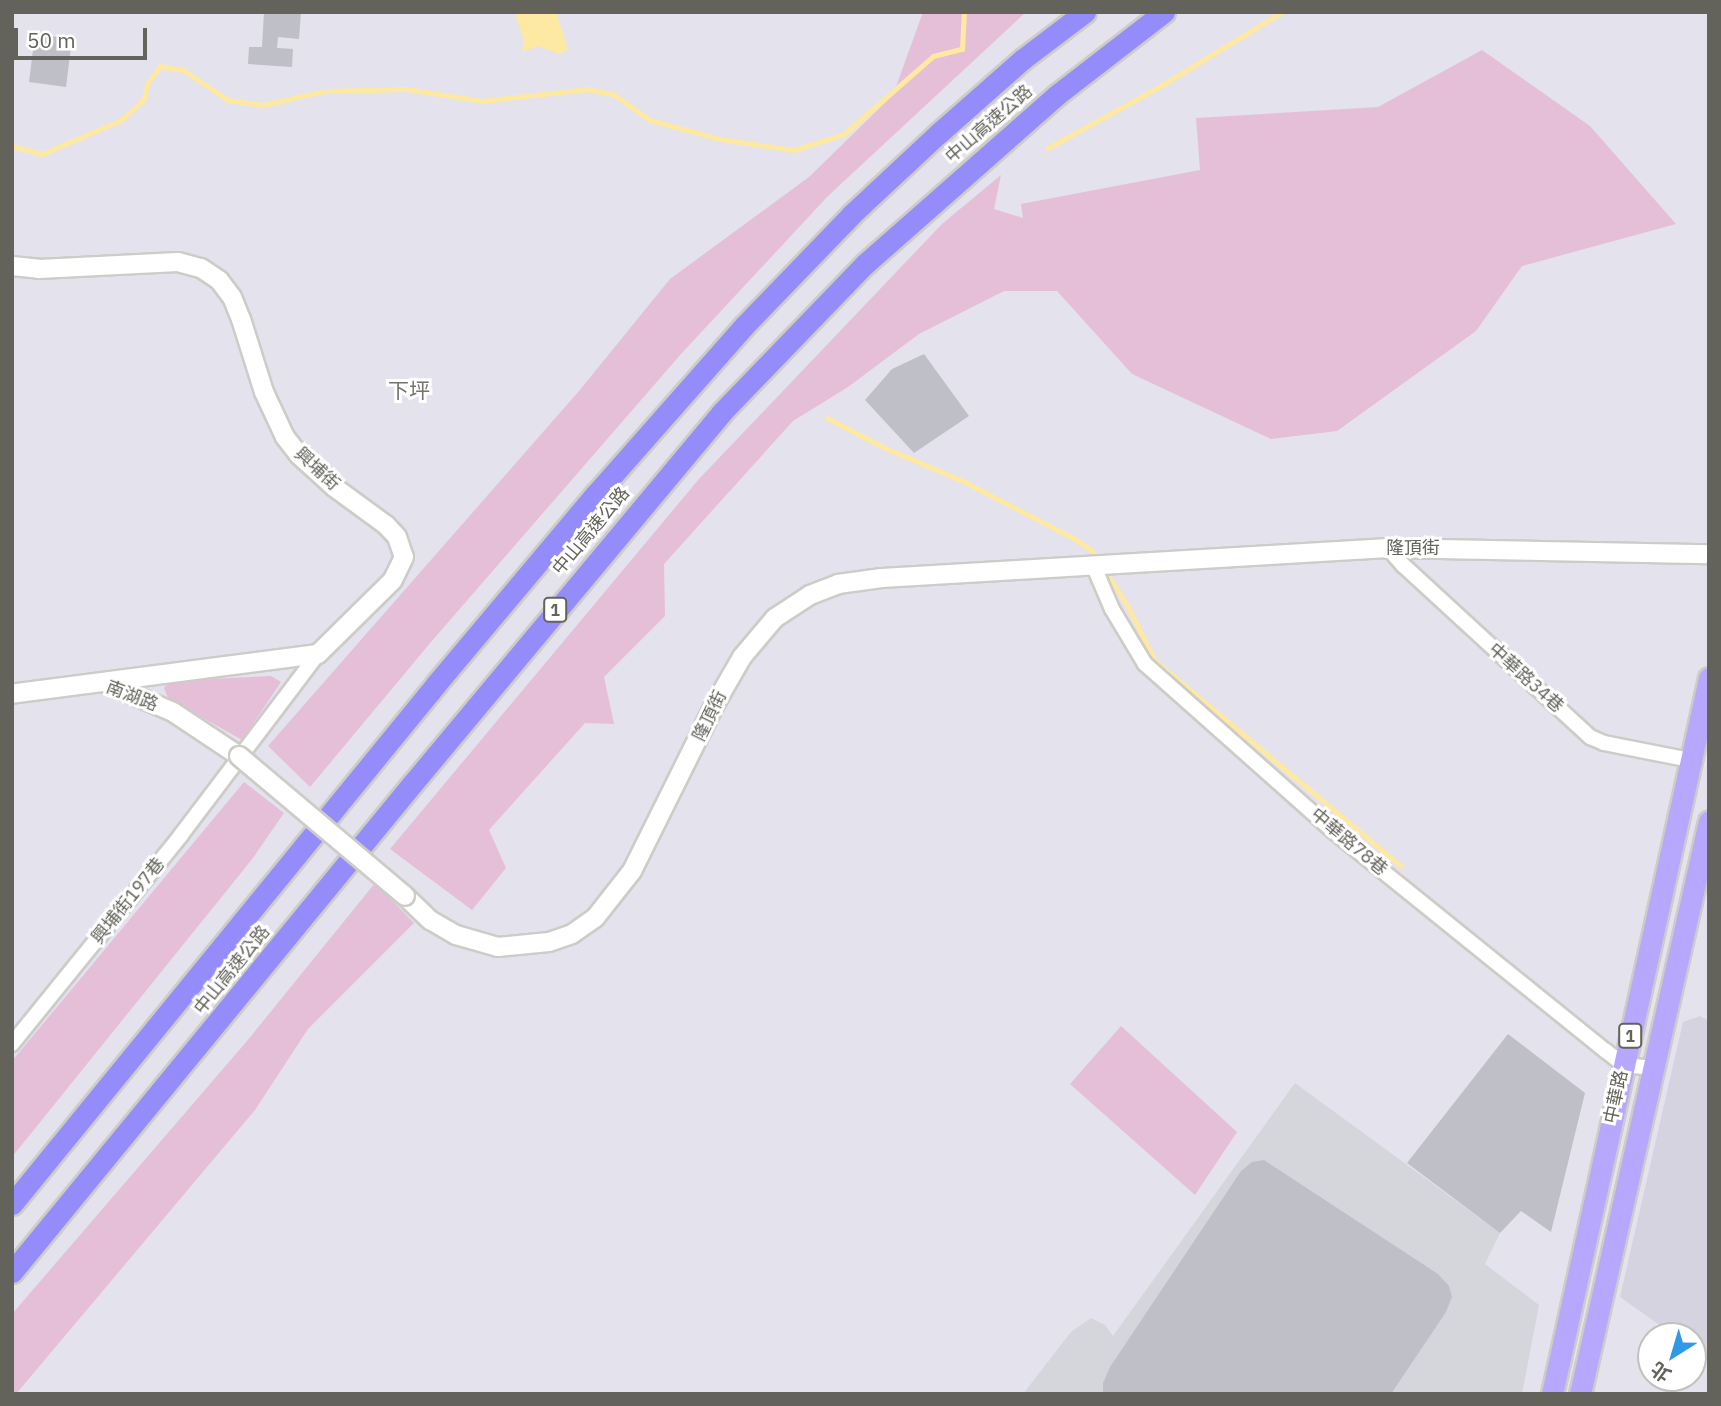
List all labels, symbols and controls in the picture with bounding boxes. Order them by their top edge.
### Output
scale bar [18,14,150,58]
text: 50 m [27,26,76,54]
street label: 中山高速公路 [941,80,1037,168]
district label: 下坪 [388,377,430,403]
street label: 興埔街 [290,443,344,495]
street label: 中山高速公路 [548,483,634,579]
street label: 隆頂街 [1386,537,1440,559]
road number: 1 [543,597,567,622]
street label: 中華路34巷 [1484,639,1568,717]
street label: 南湖路 [103,676,161,716]
street label: 隆頂街 [688,687,732,745]
street label: 中華路78巷 [1306,804,1392,880]
street label: 興埔街197巷 [87,854,169,948]
street label: 中山高速公路 [190,921,274,1019]
road number: 1 [1618,1024,1642,1048]
street label: 中華路 [1600,1068,1632,1126]
north arrow [1637,1322,1707,1392]
text: 北 [1646,1357,1675,1387]

